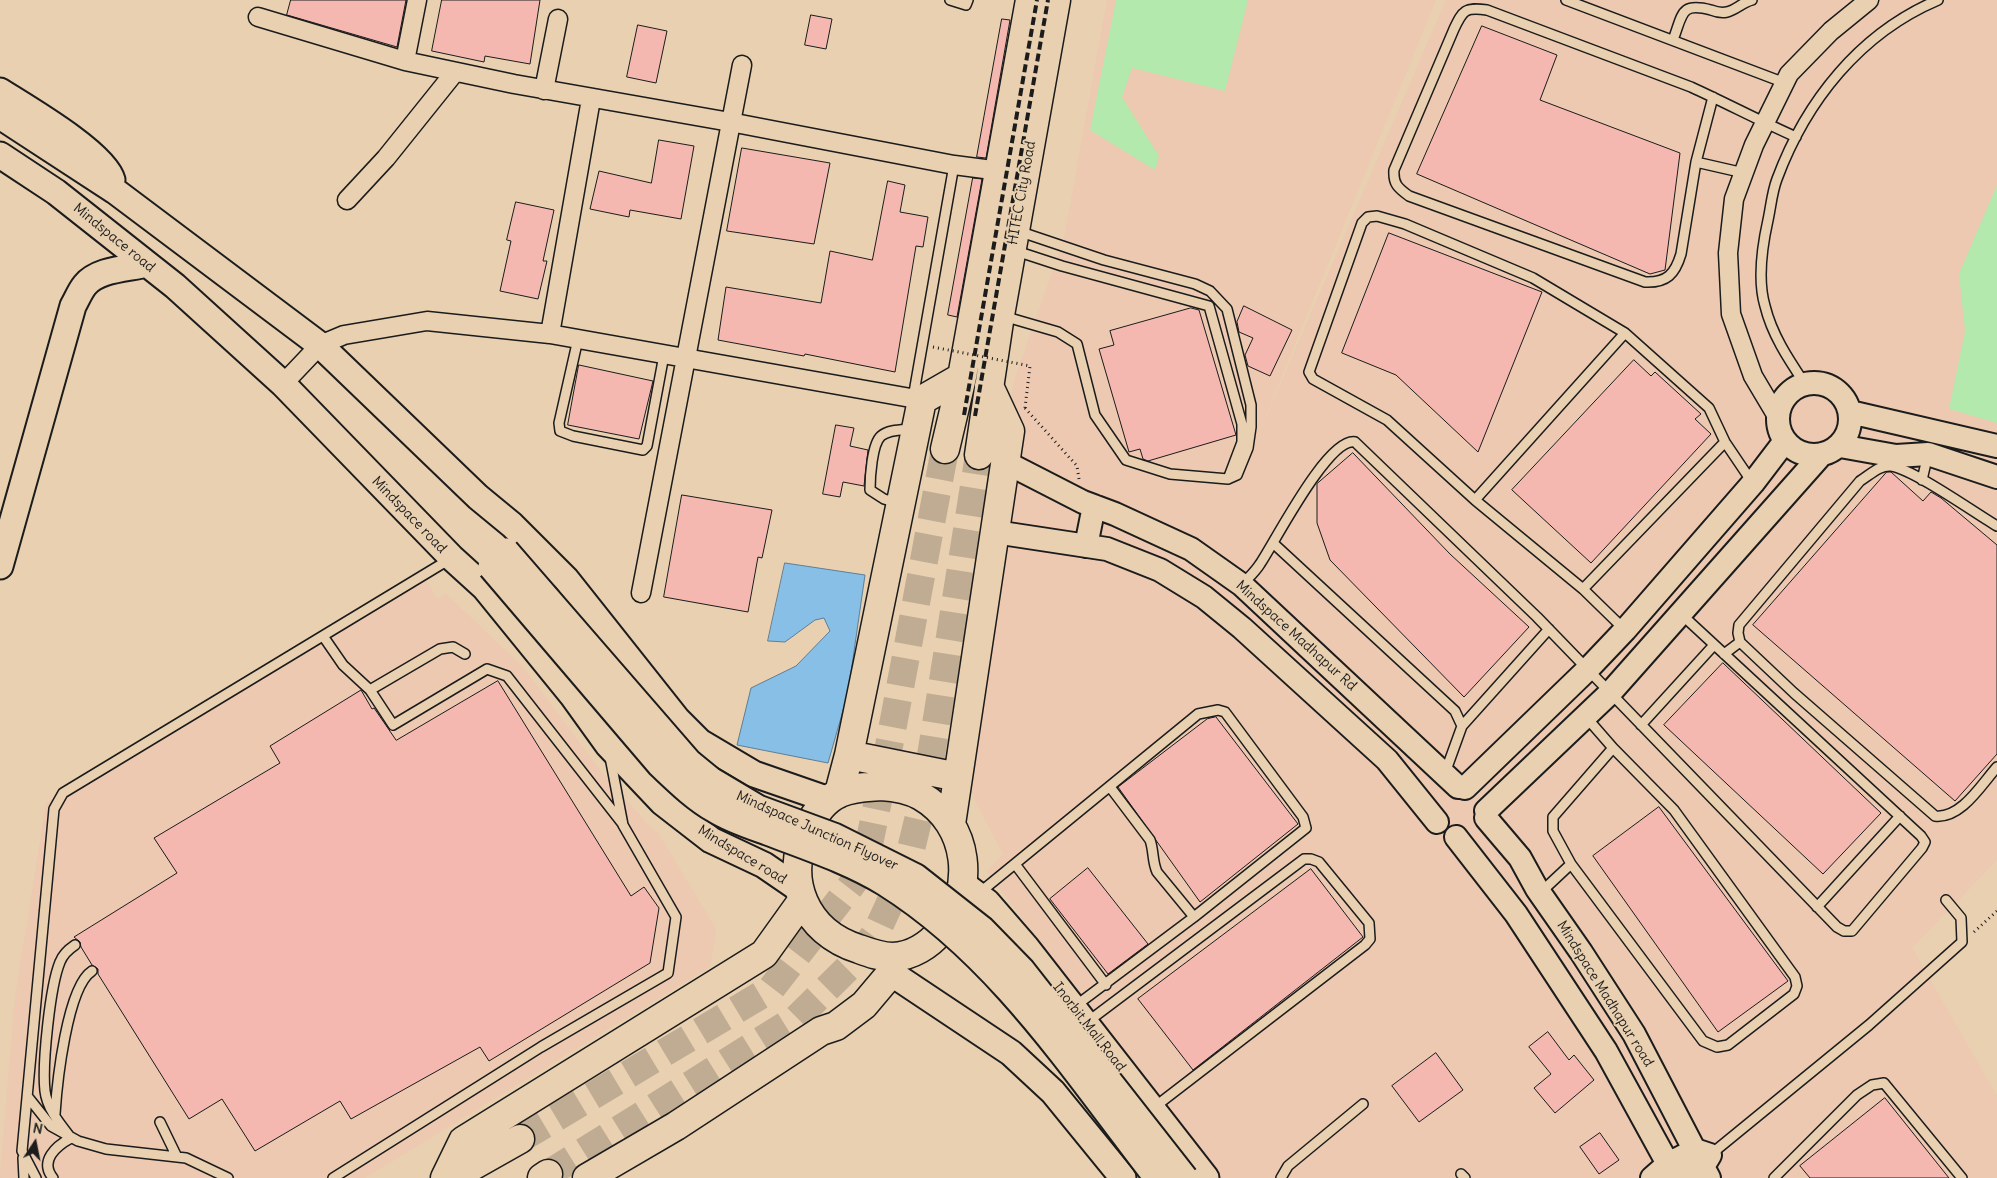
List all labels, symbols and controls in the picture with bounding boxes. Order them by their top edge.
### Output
street label: HITEC City Road [1005,140,1039,246]
street label: Mindspace road [70,200,158,276]
street label: Mindspace road [368,473,450,557]
street label: Mindspace Madhapur Rd [1232,577,1360,695]
street label: Mindspace Junction Flyover [733,788,901,874]
street label: Mindspace road [695,822,789,888]
street label: Mindspace Madhapur road [1553,918,1657,1070]
street label: Inorbit Mall Road [1049,979,1129,1075]
north arrow [10,1118,60,1168]
text: N [31,1119,44,1138]

